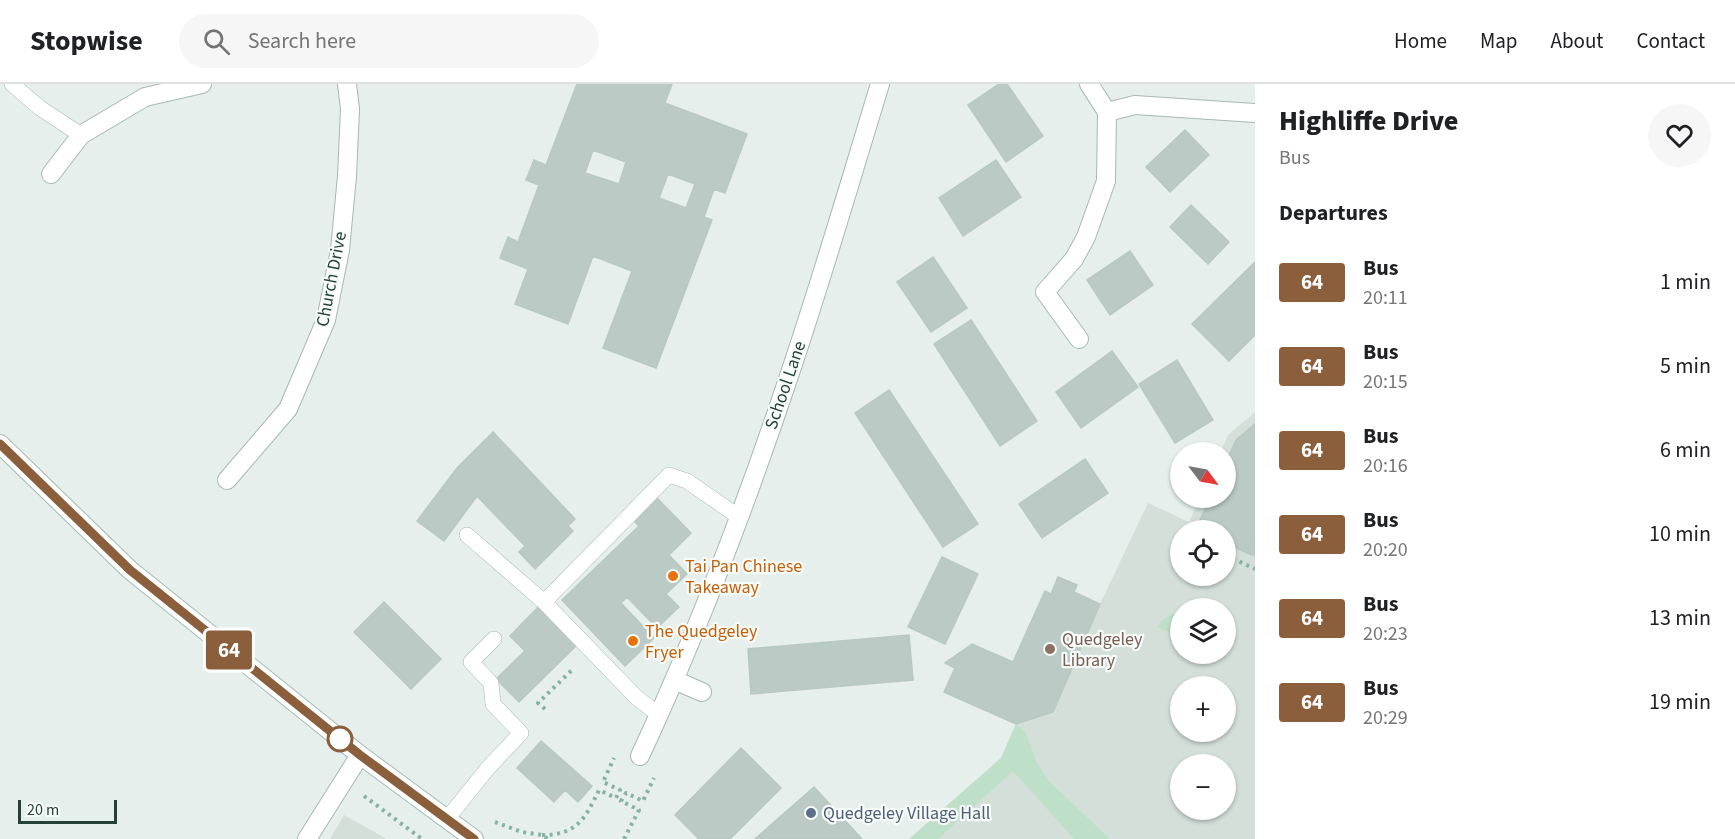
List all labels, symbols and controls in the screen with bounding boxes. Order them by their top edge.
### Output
search box [179,14,599,68]
text: Stopwise [30,21,143,61]
icon: search [200,25,233,58]
text: Search here [248,25,356,57]
text: Home [1394,26,1447,56]
text: Map [1480,26,1518,56]
text: About [1551,26,1603,56]
text: Contact [1636,26,1705,56]
text: Highliffe Drive [1279,101,1458,141]
button: heart [1648,104,1711,167]
text: Bus [1279,144,1310,172]
text: Departures [1279,197,1388,229]
street label: Church Drive [310,229,353,329]
text: Bus [1363,252,1399,284]
text: 1 min [1660,266,1711,298]
text: 64 [1301,267,1323,297]
text: 20:11 [1363,284,1408,312]
text: Bus [1363,336,1399,368]
street label: School Lane [759,338,812,433]
text: 5 min [1660,350,1711,382]
text: 64 [1301,351,1323,381]
text: 20:15 [1363,368,1408,396]
text: Bus [1363,420,1399,452]
text: 6 min [1660,434,1711,466]
text: 64 [1301,435,1323,465]
north arrow [1170,442,1236,508]
map controls [1170,442,1236,820]
text: 20:16 [1363,452,1408,480]
text: Bus [1363,504,1399,536]
text: 10 min [1649,518,1711,550]
text: 64 [1301,519,1323,549]
button: locate [1170,520,1236,586]
text: 20:20 [1363,536,1408,564]
place label: Tai Pan Chinese Takeaway [685,554,802,600]
marker: Tai Pan Chinese Takeaway [666,569,680,583]
text: Bus [1363,588,1399,620]
button: layers [1170,598,1236,664]
text: 13 min [1649,602,1711,634]
text: 64 [1301,603,1323,633]
place label: The Quedgeley Fryer [645,619,758,665]
text: 20:23 [1363,620,1408,648]
place label: Quedgeley Library [1062,627,1143,673]
line badge: 64 [202,630,256,670]
marker: The Quedgeley Fryer [626,634,640,648]
text: 64 [218,635,240,665]
marker: Quedgeley Library [1043,642,1057,656]
text: Bus [1363,672,1399,704]
button: + [1170,676,1236,742]
text: 19 min [1649,686,1711,718]
text: 64 [1301,687,1323,717]
text: 20:29 [1363,704,1408,732]
unlabelled marker [327,726,353,752]
button: − [1170,754,1236,820]
scale bar [18,797,117,824]
text: 20 m [27,799,59,821]
place label: Quedgeley Village Hall [823,801,990,826]
marker: Quedgeley Village Hall [804,806,818,820]

